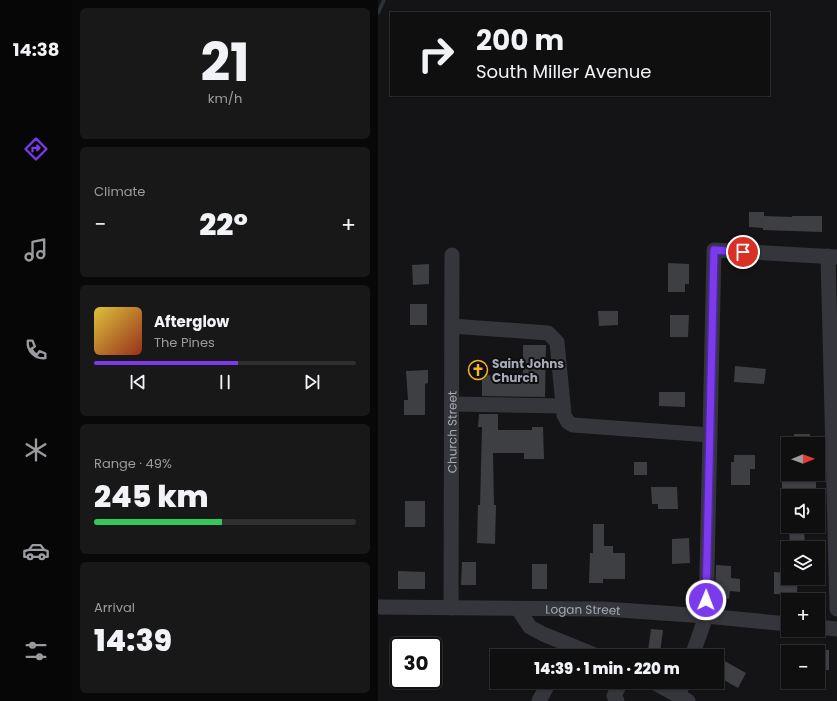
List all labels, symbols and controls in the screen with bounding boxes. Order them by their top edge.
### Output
text: 200 m [476,21,564,60]
text: 21 [200,26,250,99]
icon: right [410,28,462,80]
text: 14:38 [13,37,59,62]
text: South Miller Avenue [476,59,652,84]
text: km/h [208,89,242,108]
icon: directions [22,135,50,163]
text: Climate [94,182,145,201]
text: 22° [199,203,248,246]
text: − [94,209,106,240]
text: + [341,209,356,240]
pin [726,235,760,269]
icon: music [22,236,50,264]
icon: arrive [732,241,754,263]
text: Afterglow [154,311,229,332]
text: The Pines [154,333,215,352]
icon: phone [22,336,50,364]
place label: Saint Johns Church [492,355,564,386]
church icon: Saint Johns Church [467,359,489,381]
icon: previous [127,371,149,393]
icon: pause [214,371,236,393]
icon: next [301,371,323,393]
street label: Church Street [443,391,460,473]
icon: climate [22,436,50,464]
north arrow [781,437,825,481]
map controls [781,437,825,689]
text: Range · 49% [94,454,172,473]
text: 245 km [94,475,209,518]
button: sound [781,489,825,533]
icon: car [22,537,50,565]
button: layers [781,541,825,585]
position arrow [685,579,727,621]
button: + [781,593,825,637]
text: Arrival [94,598,135,617]
street label: Logan Street [545,600,621,619]
text: 14:39 [94,619,172,662]
icon: filters [22,637,50,665]
speed limit sign: 30 [390,637,442,689]
button: − [781,645,825,689]
text: 14:39 · 1 min · 220 m [534,658,680,679]

